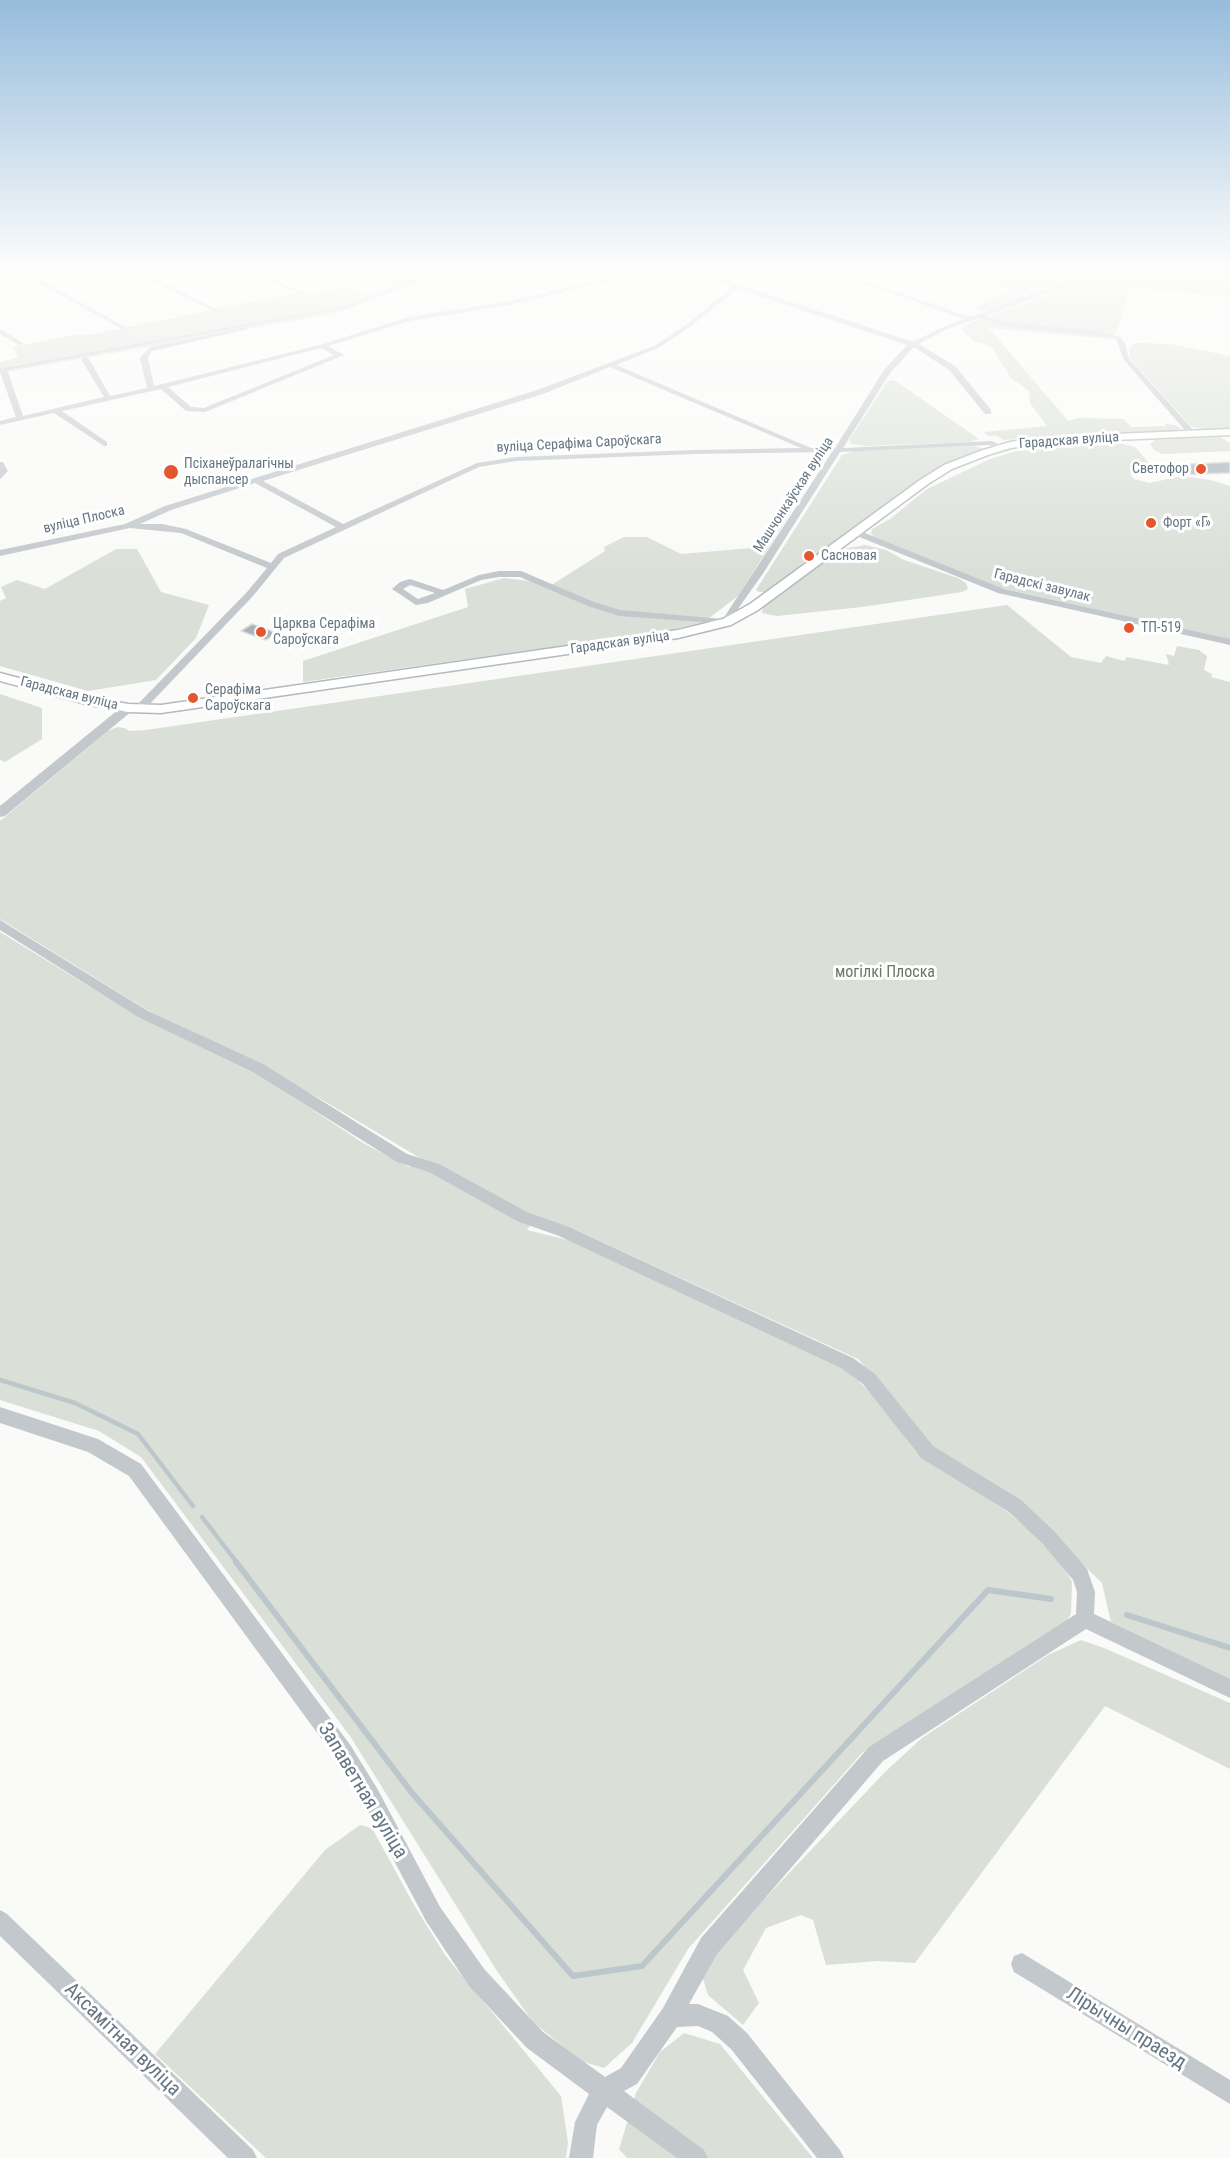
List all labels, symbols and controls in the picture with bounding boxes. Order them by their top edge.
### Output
street label: Гарадская вуліца [1019,429,1119,453]
street label: вуліца Серафіма Сароўскага [496,431,662,457]
street label: Машчонкаўская вуліца [750,434,838,556]
place label: Псіханеўралагічны дыспансер [184,456,294,488]
place label: Светофор [1132,461,1189,477]
marker: Светофор [1194,462,1208,476]
marker: Псіханеўралагічны дыспансер [162,463,180,481]
street label: вуліца Плоска [42,502,126,538]
place label: Форт «Г» [1163,515,1211,531]
marker: Форт «Г» [1144,516,1158,530]
place label: Сасновая [821,548,877,564]
marker: Сасновая [802,549,816,563]
street label: Гарадскі завулак [992,566,1092,606]
place label: Царква Серафіма Сароўскага [273,616,375,648]
place label: ТП-519 [1141,620,1181,636]
marker: ТП-519 [1122,621,1136,635]
marker: Царква Серафіма Сароўскага [254,625,268,639]
street label: Гарадская вуліца [569,628,671,658]
street label: Гарадская вуліца [18,674,120,714]
place label: Серафіма Сароўскага [205,682,271,714]
marker: Серафіма Сароўскага [186,691,200,705]
park label: могілкі Плоска [835,963,935,983]
street label: Запаветная вуліца [312,1719,412,1863]
street label: Аксамітная вуліца [59,1978,185,2102]
street label: Лірычны праезд [1062,1983,1190,2075]

